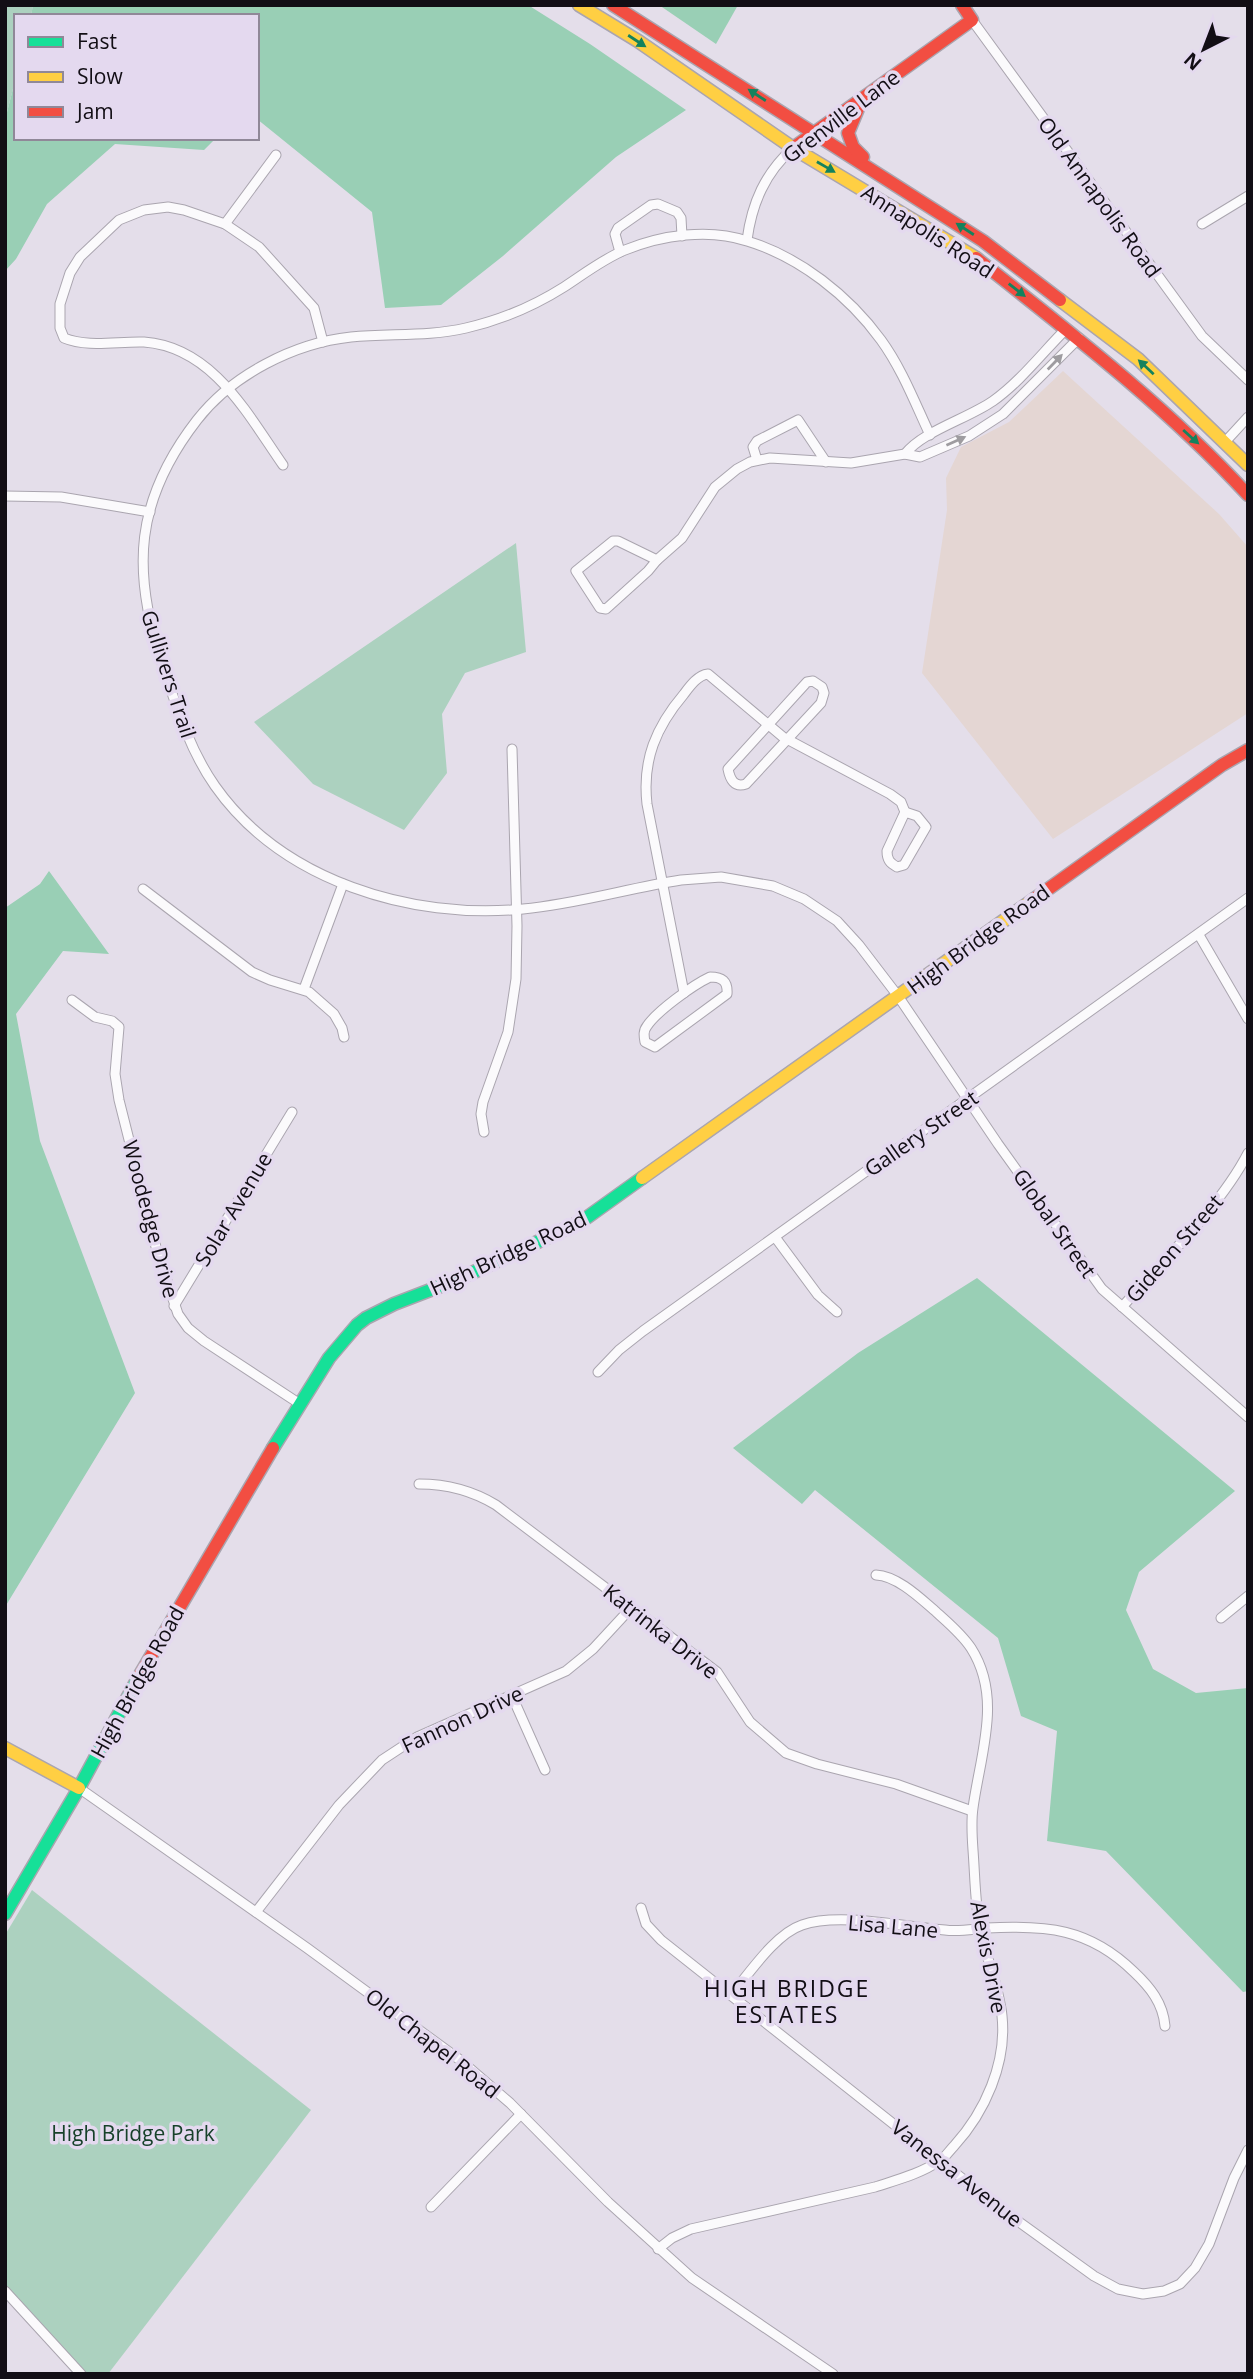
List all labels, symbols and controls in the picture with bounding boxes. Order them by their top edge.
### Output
legend [14,14,259,140]
north arrow [1169,14,1239,84]
text: Fast [77,27,117,55]
one-way arrow [627,34,647,47]
text: N [1178,47,1207,76]
text: Slow [77,62,123,90]
street label: Grenville Lane [777,63,905,169]
one-way arrow [747,89,767,102]
text: Jam [75,97,114,125]
street label: Old Annapolis Road [1032,111,1168,283]
one-way arrow [817,161,836,173]
street label: Annapolis Road [856,178,1000,284]
one-way arrow [956,222,974,236]
one-way arrow [1008,283,1026,297]
one-way arrow [1047,354,1063,371]
one-way arrow [1138,359,1155,375]
one-way arrow [1182,428,1199,444]
one-way arrow [946,435,966,447]
street label: Gullivers Trail [135,607,203,741]
street label: High Bridge Road [901,878,1055,1000]
street label: Gallery Street [859,1084,983,1182]
street label: Woodedge Drive [116,1137,186,1301]
street label: Solar Avenue [188,1147,278,1271]
street label: Global Street [1007,1163,1103,1283]
street label: Gideon Street [1119,1188,1229,1308]
street label: High Bridge Road [425,1204,591,1302]
street label: Katrinka Drive [598,1577,724,1685]
street label: High Bridge Road [84,1601,190,1763]
street label: Fannon Drive [397,1679,527,1759]
street label: Alexis Drive [964,1899,1014,2015]
street label: Lisa Lane [847,1908,939,1944]
district label: HIGH BRIDGE ESTATES [704,1972,870,2030]
street label: Old Chapel Road [360,1982,506,2104]
street label: Vanessa Avenue [886,2113,1028,2233]
park label: High Bridge Park [51,2119,215,2147]

